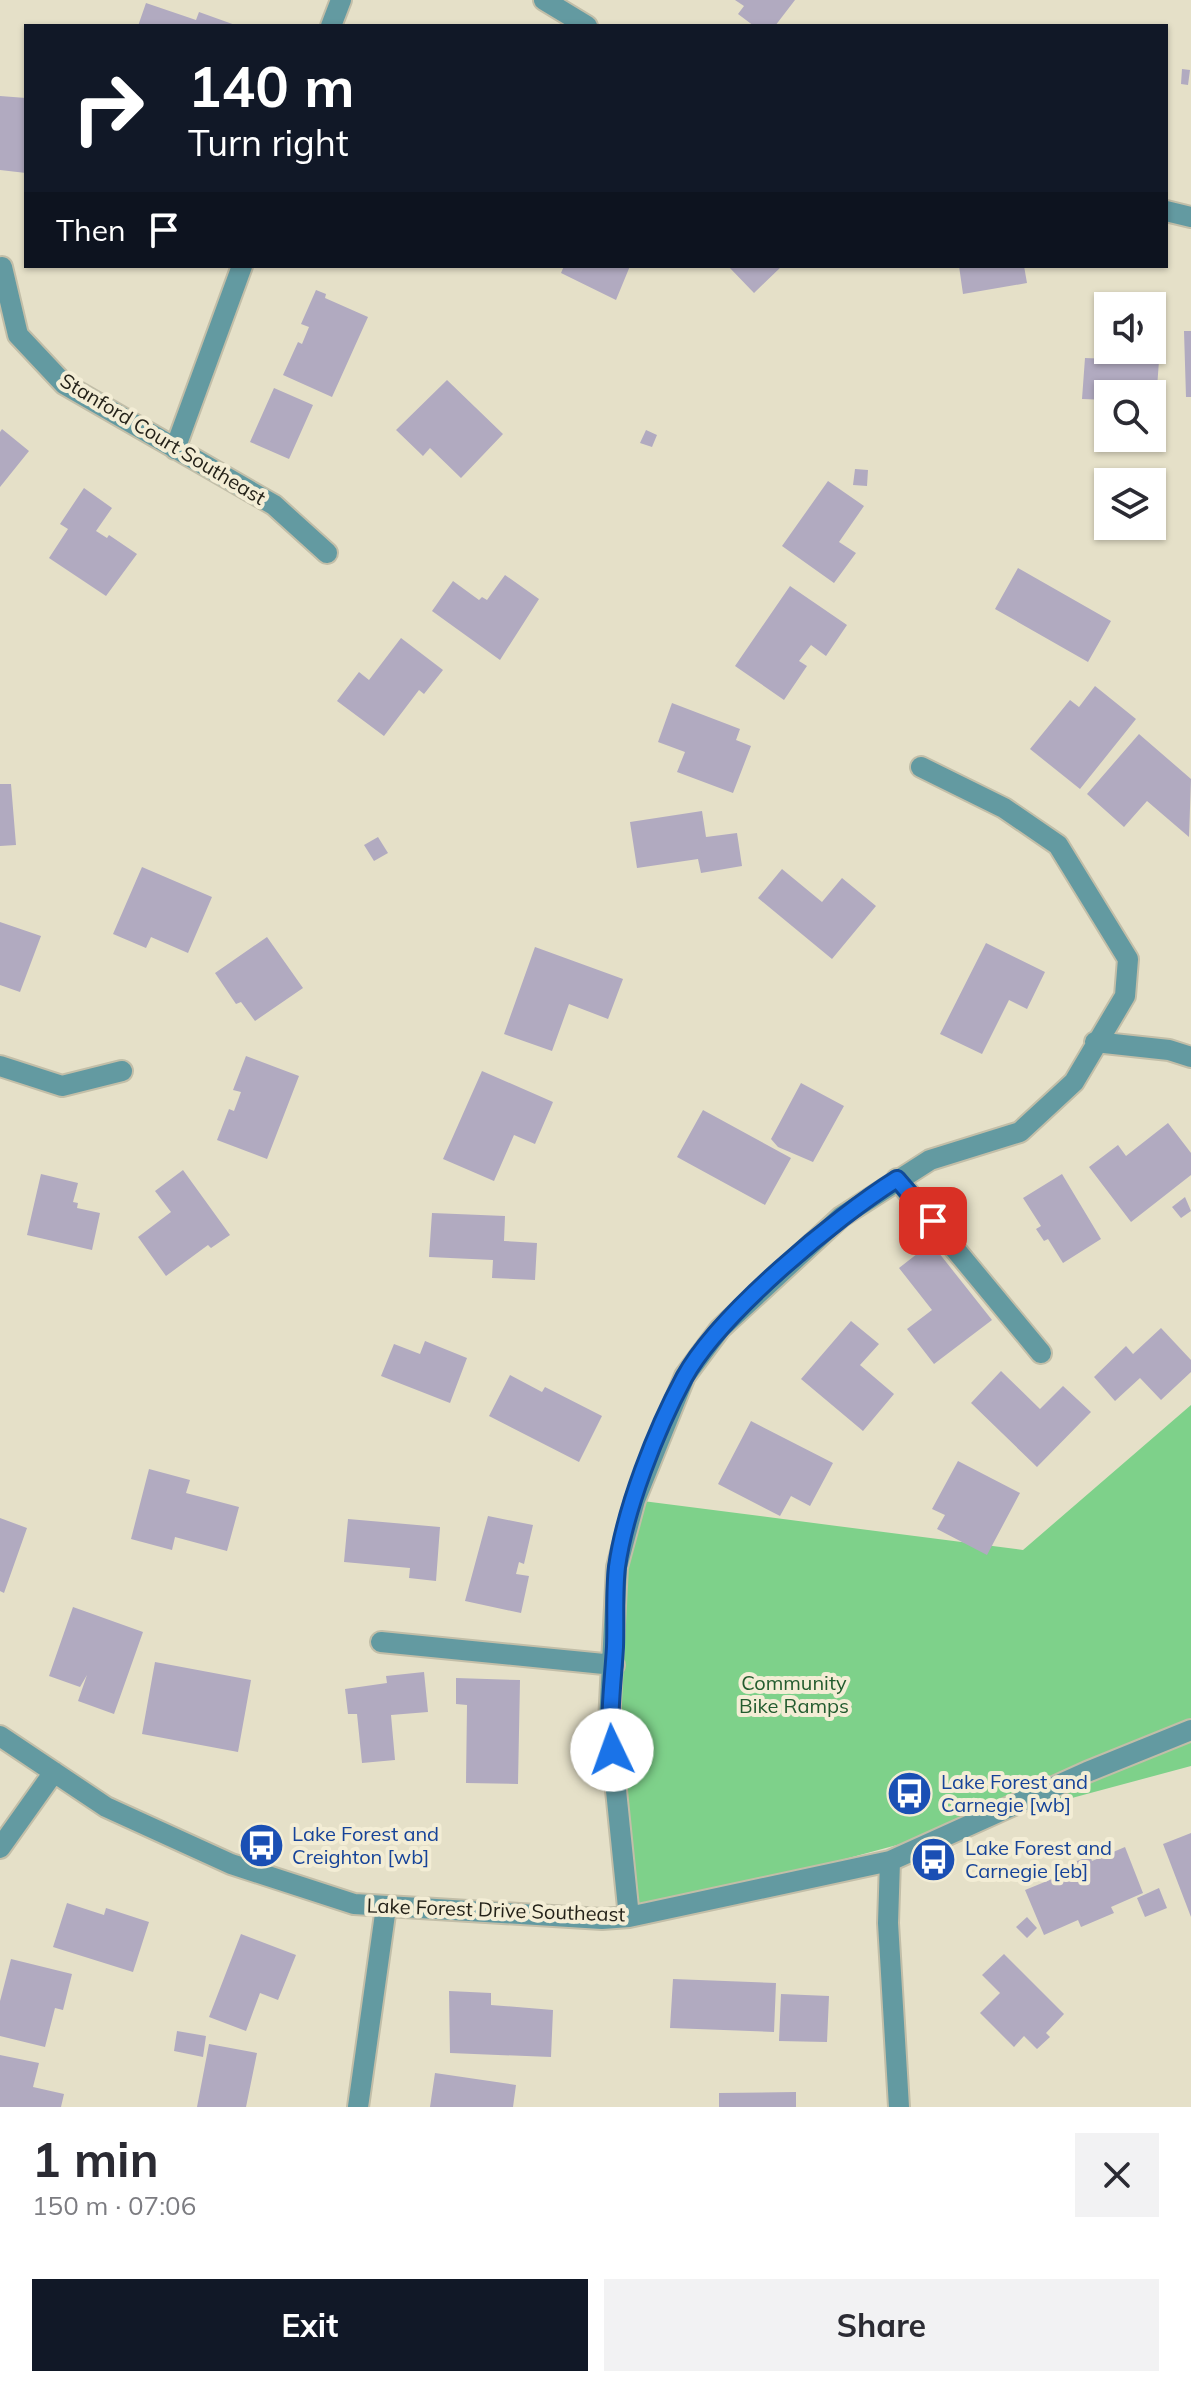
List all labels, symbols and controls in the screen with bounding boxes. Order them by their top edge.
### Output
text: 140 m [188,51,355,121]
icon: right [56,56,160,160]
text: Turn right [188,120,349,165]
icon: arrive [142,208,186,252]
text: Then [56,211,126,249]
map controls [1094,292,1166,540]
button: sound [1094,292,1166,364]
street label: Stanford Court Southeast [56,367,270,510]
button: search [1094,380,1166,452]
button: layers [1094,468,1166,540]
pin [899,1187,967,1255]
icon: arrive [911,1199,955,1243]
park label: Community Bike Ramps [739,1670,849,1718]
position arrow [570,1708,654,1792]
place label: Lake Forest and Carnegie [wb] [941,1769,1088,1817]
bus stop icon: Lake Forest and Carnegie [wb] [886,1770,934,1818]
bus stop icon: Lake Forest and Creighton [wb] [237,1821,285,1869]
place label: Lake Forest and Creighton [wb] [292,1821,439,1869]
place label: Lake Forest and Carnegie [eb] [965,1835,1112,1883]
bus stop icon: Lake Forest and Carnegie [eb] [910,1836,958,1884]
street label: Lake Forest Drive Southeast [366,1892,626,1927]
text: 1 min [32,2129,159,2189]
button: close [1075,2133,1159,2217]
text: 150 m · 07:06 [32,2189,196,2222]
button: Exit [32,2279,588,2371]
button: Share [604,2279,1159,2371]

